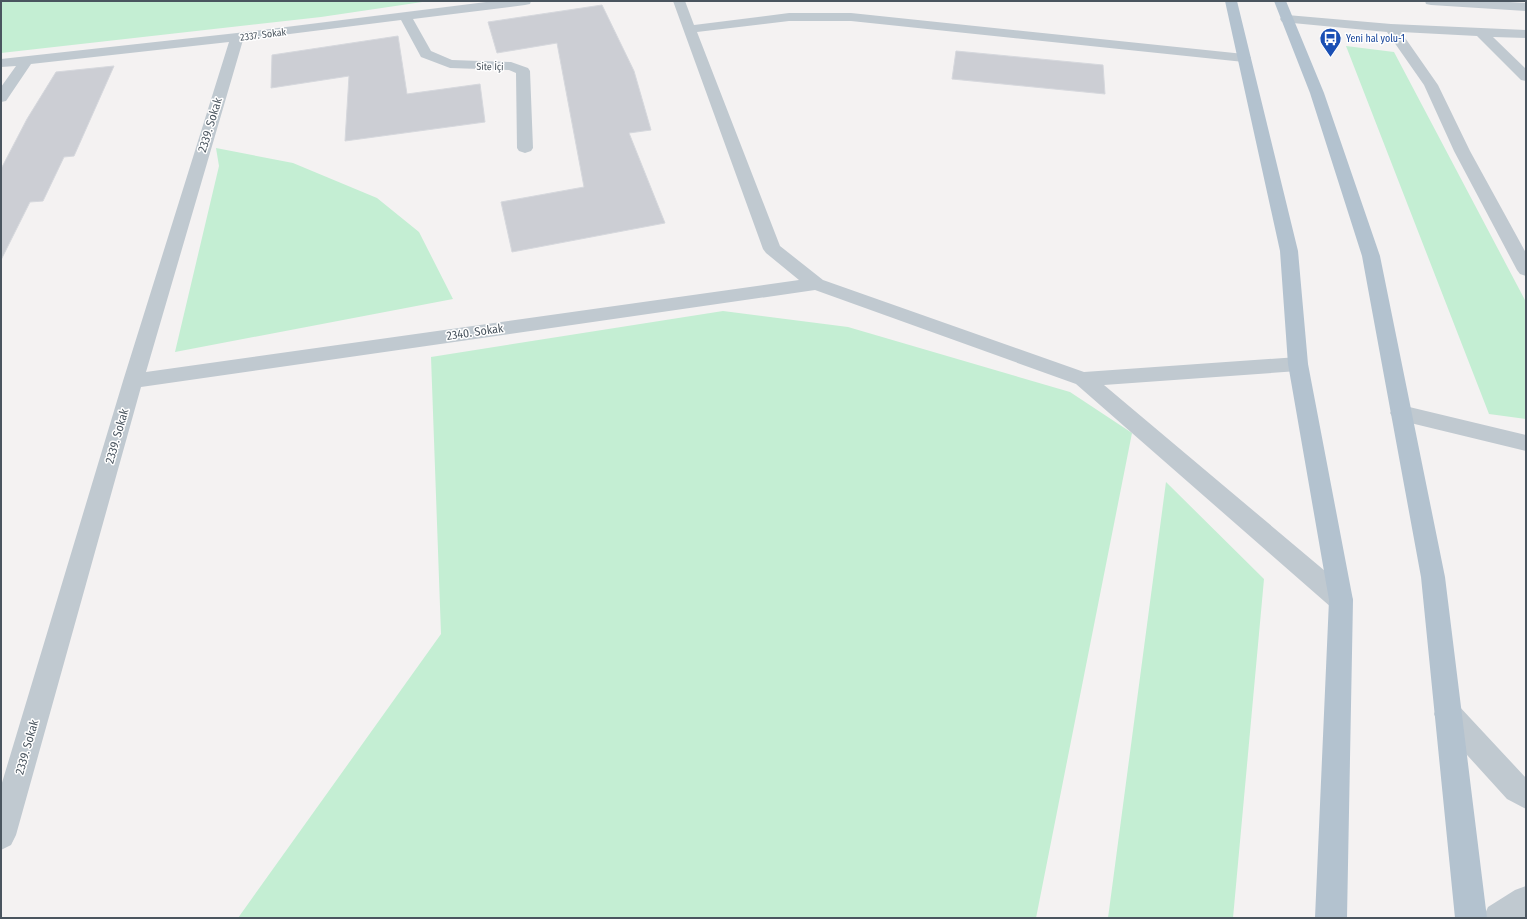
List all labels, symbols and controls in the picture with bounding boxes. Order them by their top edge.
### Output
bus stop icon: Yeni hal yolu-1 [1317,25,1343,58]
street label: 2337. Sokak [239,26,287,44]
place label: Yeni hal yolu-1 [1346,33,1405,45]
street label: Site İçi [476,59,504,73]
street label: 2339. Sokak [195,96,225,154]
street label: 2340. Sokak [446,321,505,343]
street label: 2339. Sokak [103,407,132,465]
street label: 2339. Sokak [13,718,42,776]

